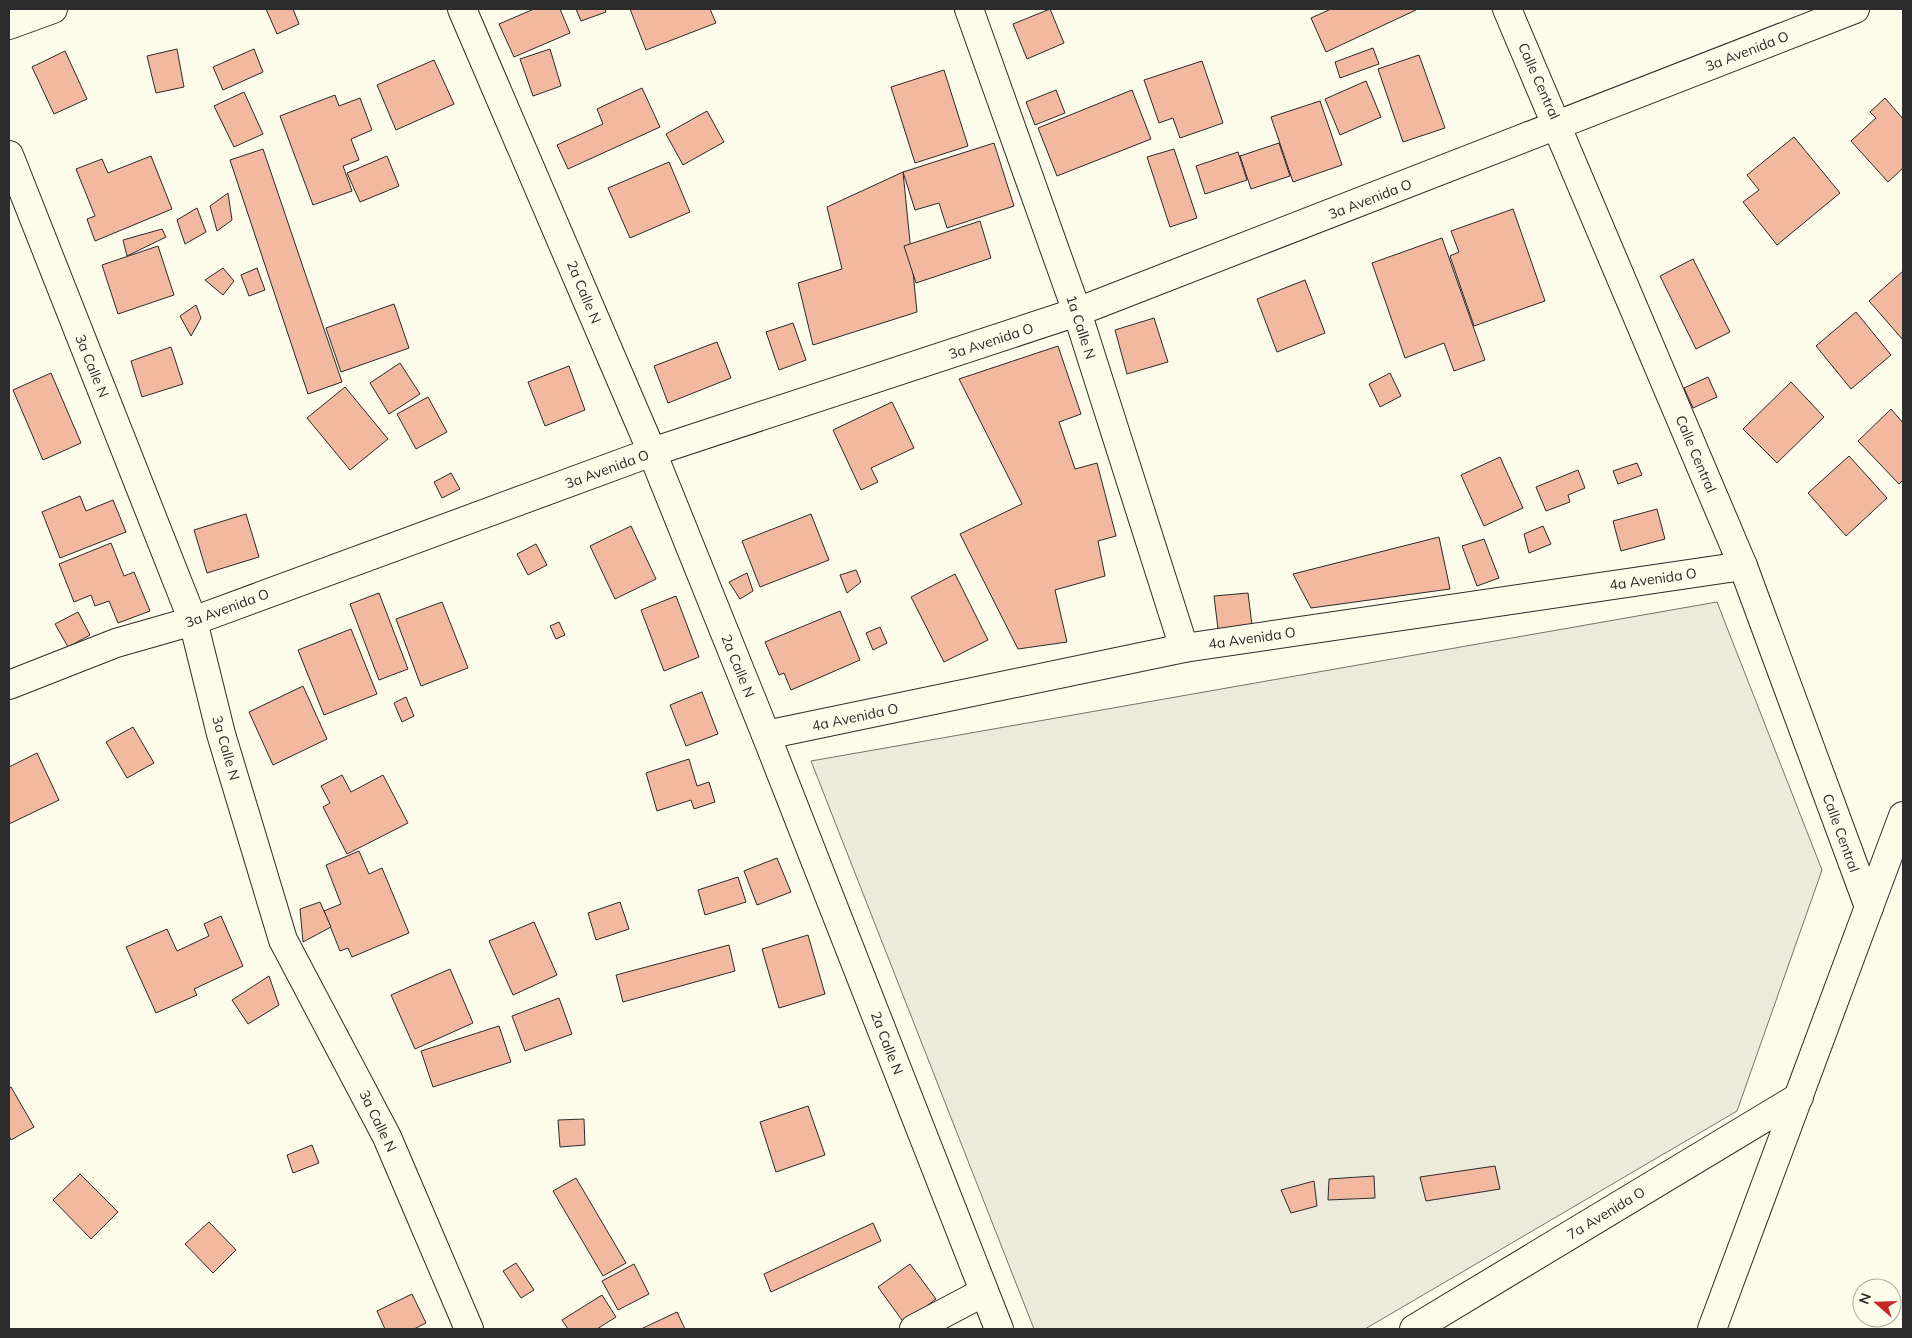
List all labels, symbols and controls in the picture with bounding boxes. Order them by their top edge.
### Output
street label: 3a Avenida O [1703,27,1791,75]
street label: Calle Central [1514,40,1564,122]
street label: 3a Avenida O [1326,175,1414,223]
street label: 2a Calle N [563,258,605,326]
street label: 1a Calle N [1062,293,1100,361]
street label: 3a Avenida O [946,319,1036,363]
street label: 3a Calle N [71,332,113,400]
street label: Calle Central [1672,413,1720,495]
street label: 3a Avenida O [563,445,651,493]
street label: 4a Avenida O [1608,564,1698,594]
street label: 3a Avenida O [183,584,271,632]
street label: 4a Avenida O [1207,623,1297,653]
street label: 2a Calle N [717,632,759,700]
street label: 4a Avenida O [810,699,900,735]
street label: 3a Calle N [208,714,244,782]
street label: Calle Central [1818,791,1864,875]
street label: 2a Calle N [867,1009,907,1077]
street label: 3a Calle N [355,1087,401,1155]
street label: 7a Avenida O [1564,1183,1648,1243]
north arrow [1852,1278,1902,1328]
text: N [1855,1291,1875,1307]

